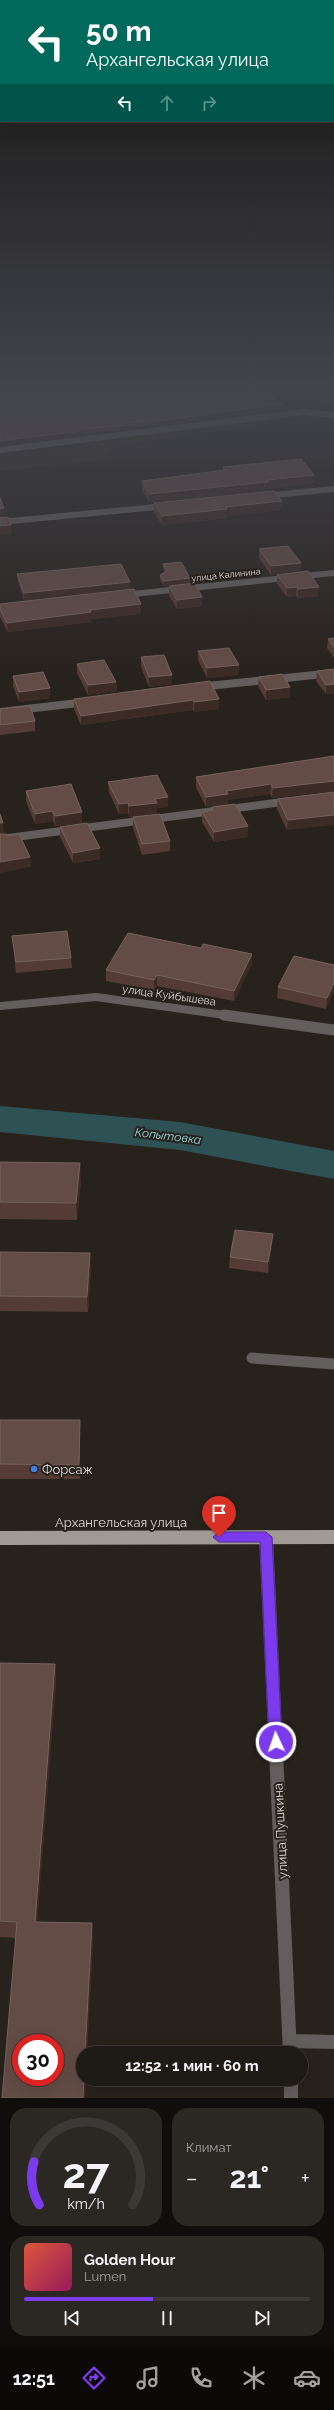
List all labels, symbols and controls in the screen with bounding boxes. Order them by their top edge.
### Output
text: 50 m [86,15,152,48]
icon: left [20,16,72,68]
text: Архангельская улица [86,49,269,70]
icon: left [114,92,136,114]
icon: ahead [156,92,178,114]
icon: right [198,92,220,114]
street label: улица Калинина [191,566,261,584]
street label: улица Куйбышева [121,982,217,1008]
water label: Копытовка [134,1125,202,1147]
place label: Форсаж [42,1462,93,1477]
marker: Форсаж [29,1464,39,1474]
pin [202,1496,236,1537]
icon: arrive [208,1502,230,1524]
street label: Архангельская улица [55,1515,187,1530]
position arrow [255,1721,297,1763]
street label: улица Пушкина [270,1783,290,1879]
speed limit sign: 30 [12,2034,64,2086]
text: 12:52 · 1 мин · 60 m [125,2057,259,2075]
text: Климат [186,2140,232,2155]
text: 27 [63,2149,110,2198]
text: 21° [230,2160,269,2195]
text: − [186,2165,198,2191]
text: + [301,2165,310,2191]
text: km/h [67,2196,105,2212]
text: Golden Hour [84,2251,175,2269]
text: Lumen [84,2269,126,2284]
icon: previous [61,2307,83,2329]
icon: pause [156,2307,178,2329]
icon: next [251,2307,273,2329]
icon: directions [80,2364,108,2392]
icon: music [134,2364,162,2392]
icon: phone [187,2364,215,2392]
icon: climate [240,2364,268,2392]
icon: car [293,2364,321,2392]
text: 12:51 [13,2368,55,2389]

